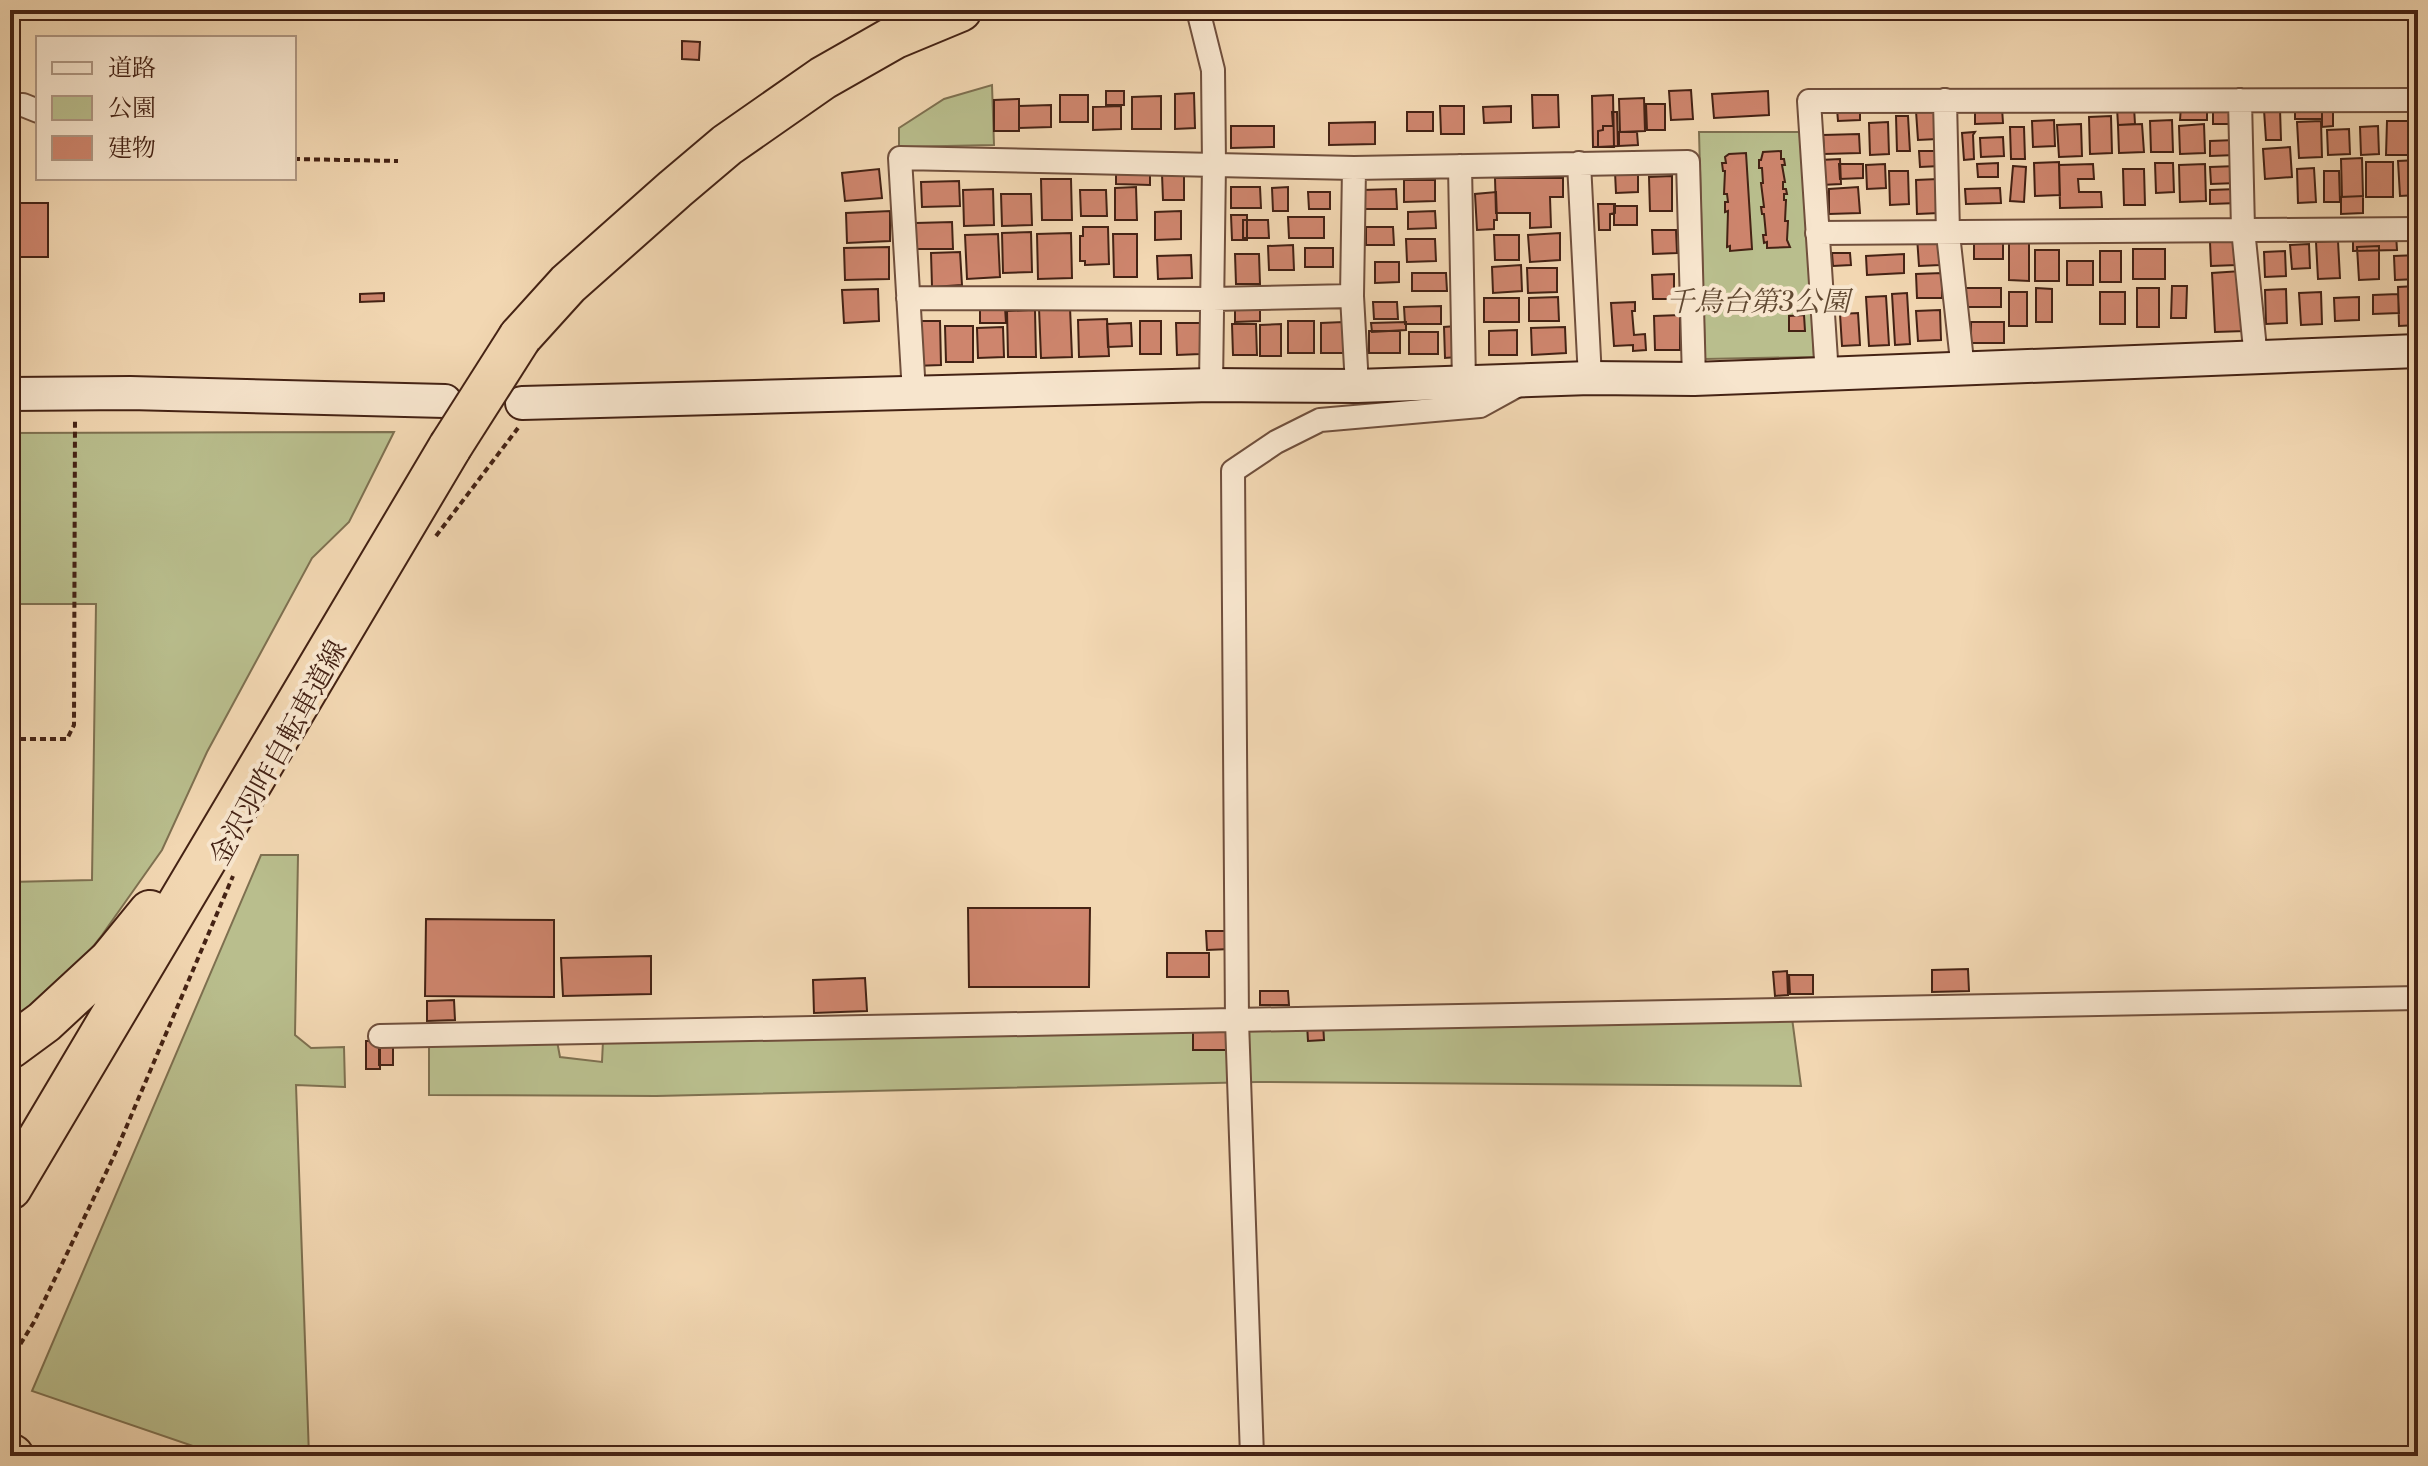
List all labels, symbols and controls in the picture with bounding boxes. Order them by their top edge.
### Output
legend [36,36,296,180]
text: 道路 [108,54,156,84]
text: 公園 [108,94,156,124]
text: 建物 [108,134,156,164]
park label: 千鳥台第3公園 [1666,285,1854,320]
street label: 金沢羽咋自転車道線 [203,634,355,872]

